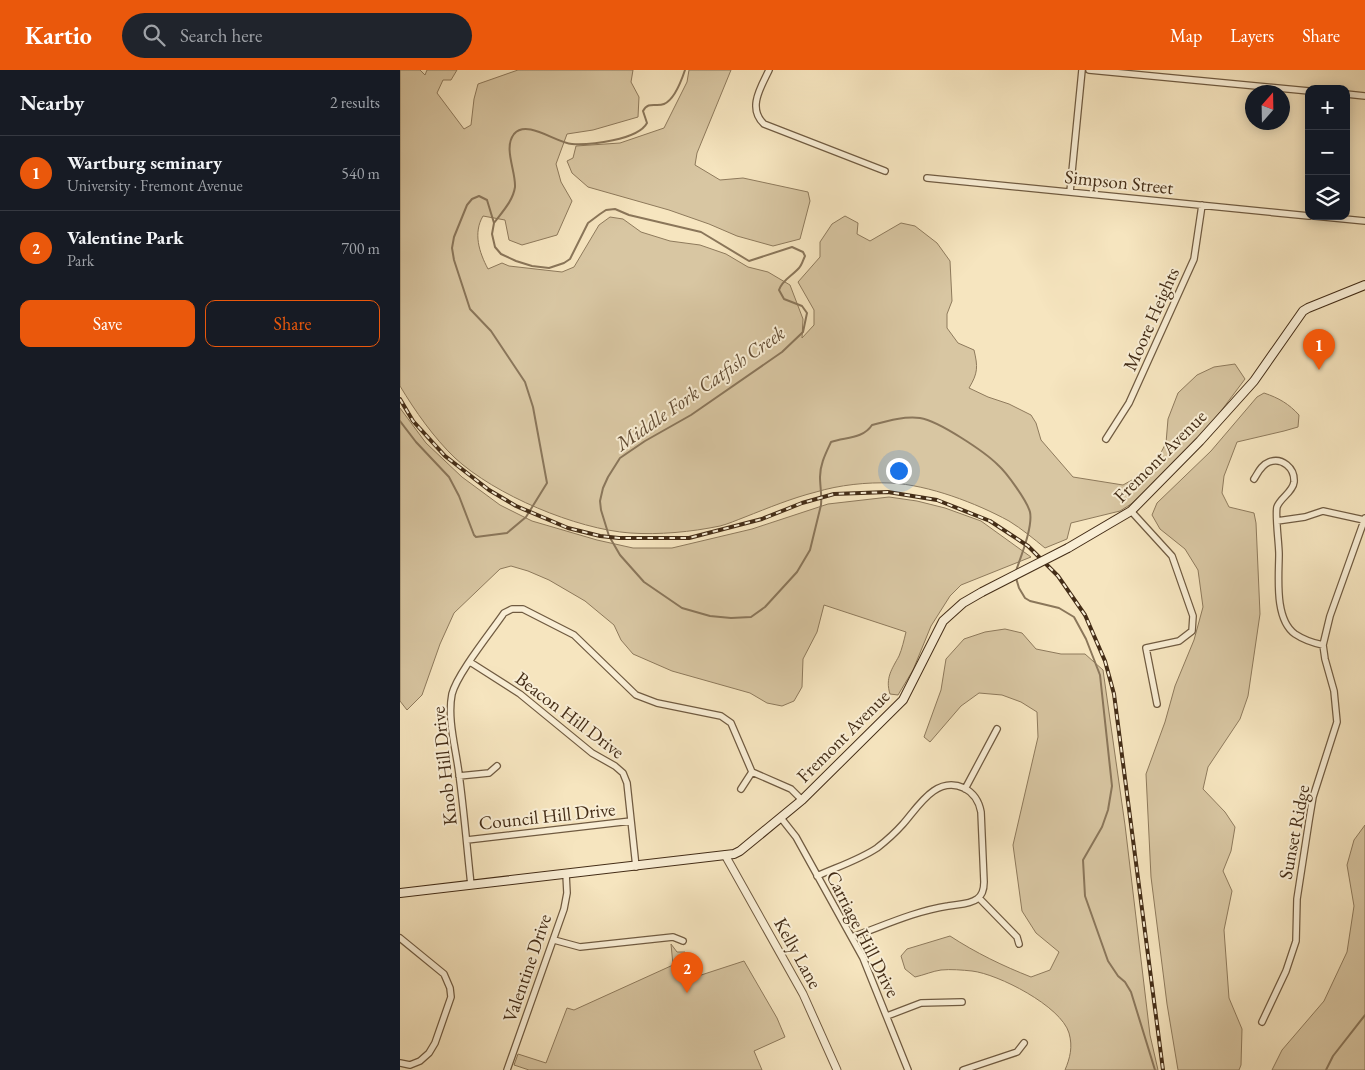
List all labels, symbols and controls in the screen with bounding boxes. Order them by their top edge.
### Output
search box [122,13,472,58]
text: Kartio [25,20,92,51]
icon: search [140,21,168,49]
text: Search here [180,23,262,48]
text: Map [1170,24,1202,47]
text: Layers [1230,24,1274,47]
text: Share [1302,24,1340,47]
north arrow [1245,85,1290,130]
map controls [1305,85,1350,220]
button: + [1305,85,1350,130]
text: Nearby [20,89,84,116]
text: 2 results [330,92,380,113]
button: − [1305,130,1350,175]
text: Wartburg seminary [67,150,222,175]
text: 1 [32,163,40,184]
text: 540 m [341,163,380,184]
street label: Simpson Street [1063,164,1175,200]
text: University · Fremont Avenue [67,175,243,196]
button: layers [1305,175,1350,220]
text: Valentine Park [67,225,184,250]
text: 2 [32,238,40,259]
text: 700 m [341,238,380,259]
text: Park [67,250,94,271]
street label: Moore Heights [1117,263,1185,375]
button: Save [20,300,195,347]
button: Share [205,300,380,347]
water label: Middle Fork Catfish Creek [609,320,790,457]
pin: 1 [1303,329,1335,370]
street label: Fremont Avenue [1108,404,1212,508]
your location [886,458,912,484]
street label: Beacon Hill Drive [510,666,630,764]
street label: Fremont Avenue [791,684,895,788]
street label: Knob Hill Drive [425,705,463,827]
street label: Sunset Ridge [1273,783,1315,881]
street label: Council Hill Drive [477,796,617,836]
street label: Carriage Hill Drive [820,866,906,1002]
street label: Valentine Drive [497,911,557,1025]
street label: Kelly Lane [768,913,828,993]
pin: 2 [671,952,703,993]

